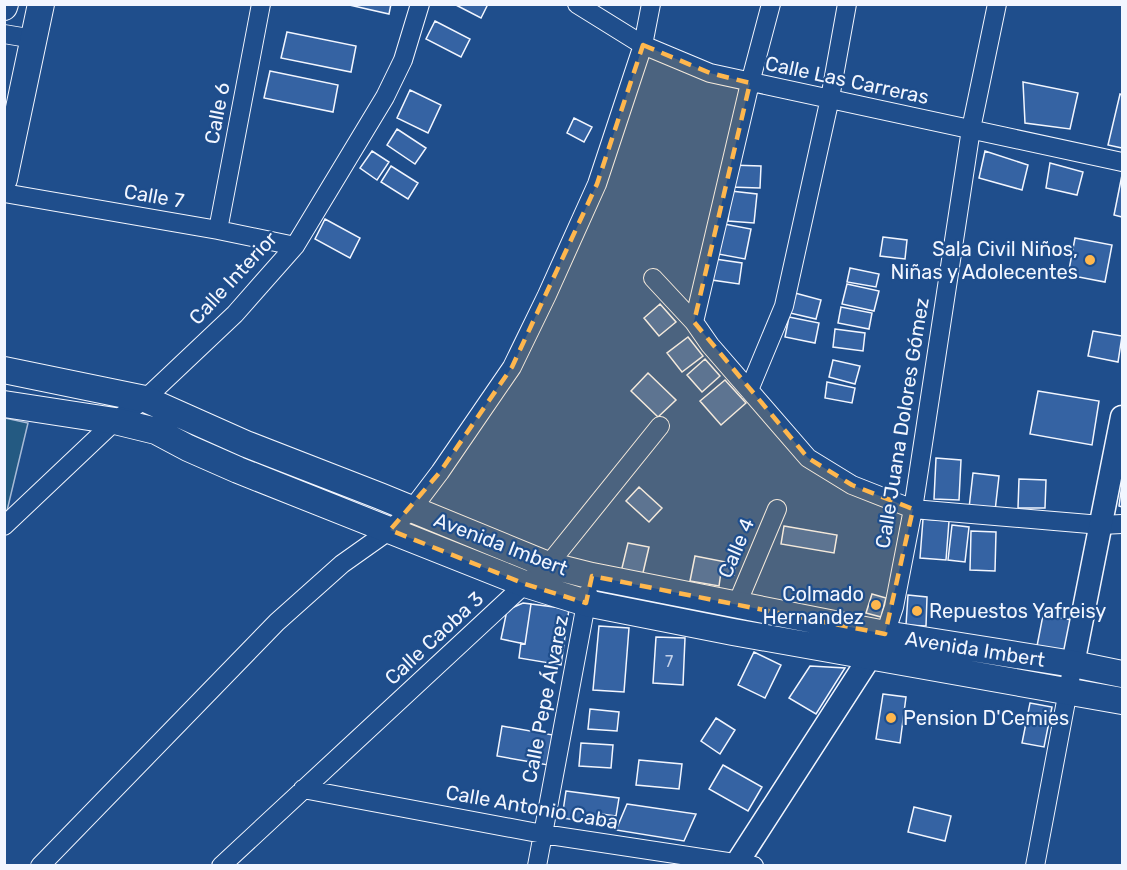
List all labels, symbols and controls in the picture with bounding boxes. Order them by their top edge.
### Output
street label: Calle Las Carreras [763,51,931,109]
street label: Calle 6 [199,80,235,146]
street label: Calle 7 [122,179,186,213]
street label: Calle Interior [184,226,282,329]
place label: Sala Civil Niños, Niñas y Adolecentes [890,237,1078,284]
marker: Sala Civil Niños, Niñas y Adolecentes [1083,253,1097,267]
street label: Calle Juana Dolores Gómez [870,296,934,550]
street label: Avenida Imbert [431,507,571,581]
street label: Calle 4 [713,514,759,582]
place label: Colmado Hernandez [762,582,864,629]
street label: Calle Caoba 3 [380,586,488,690]
marker: Colmado Hernandez [869,598,883,612]
place label: Repuestos Yafreisy [929,599,1106,623]
marker: Repuestos Yafreisy [910,604,924,618]
street label: Calle Pepe Álvarez [517,613,573,785]
street label: Avenida Imbert [903,626,1047,672]
house number: 7 [665,652,673,671]
place label: Pension D'Cemies [903,706,1069,730]
marker: Pension D'Cemies [884,711,898,725]
street label: Calle Antonio Caba [444,780,620,834]

